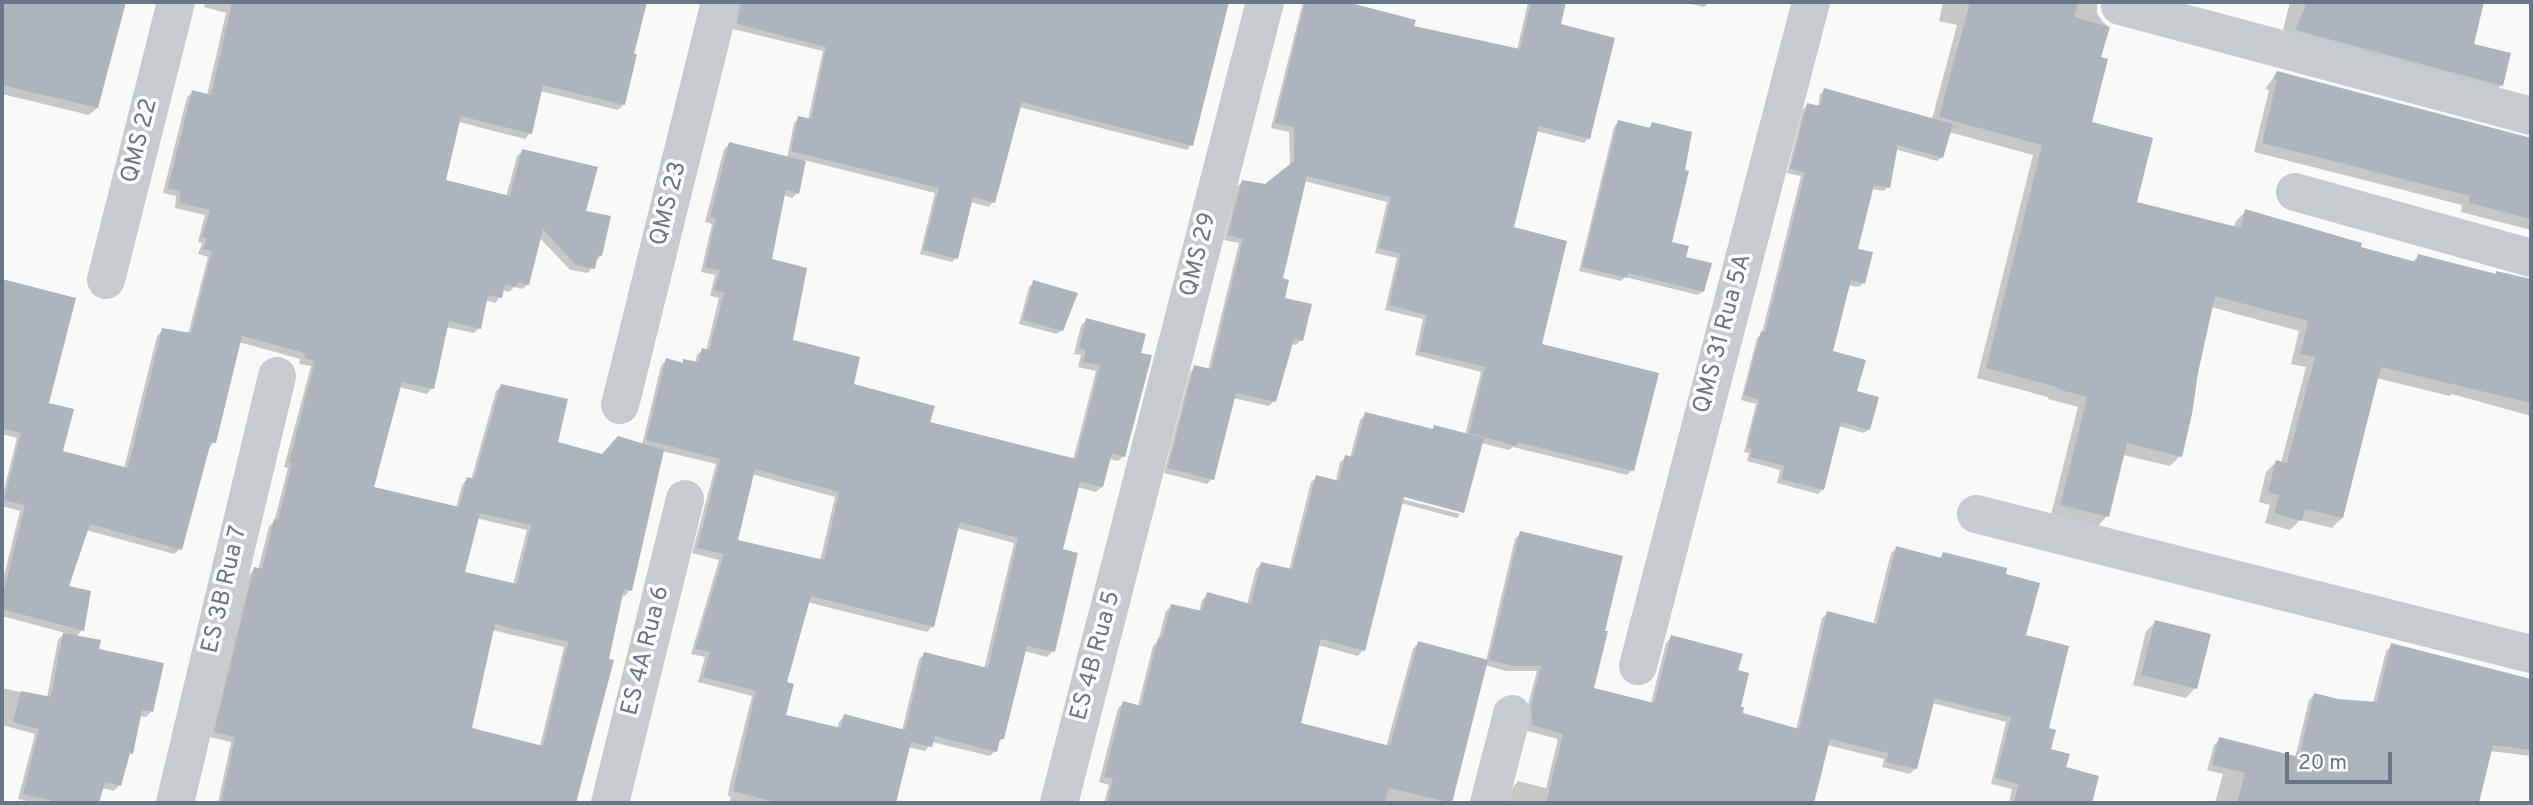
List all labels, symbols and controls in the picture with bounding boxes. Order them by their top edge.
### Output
street label: QMS 22 [117,96,165,186]
street label: QMS 23 [646,159,694,249]
street label: QMS 29 [1176,210,1224,300]
street label: QMS 31 Rua 5A [1689,251,1759,417]
street label: ES 3B Rua 7 [197,523,255,657]
street label: ES 4A Rua 6 [617,583,677,719]
street label: ES 4B Rua 5 [1066,588,1128,724]
scale bar [2288,738,2395,782]
text: 20 m [2298,750,2347,777]

